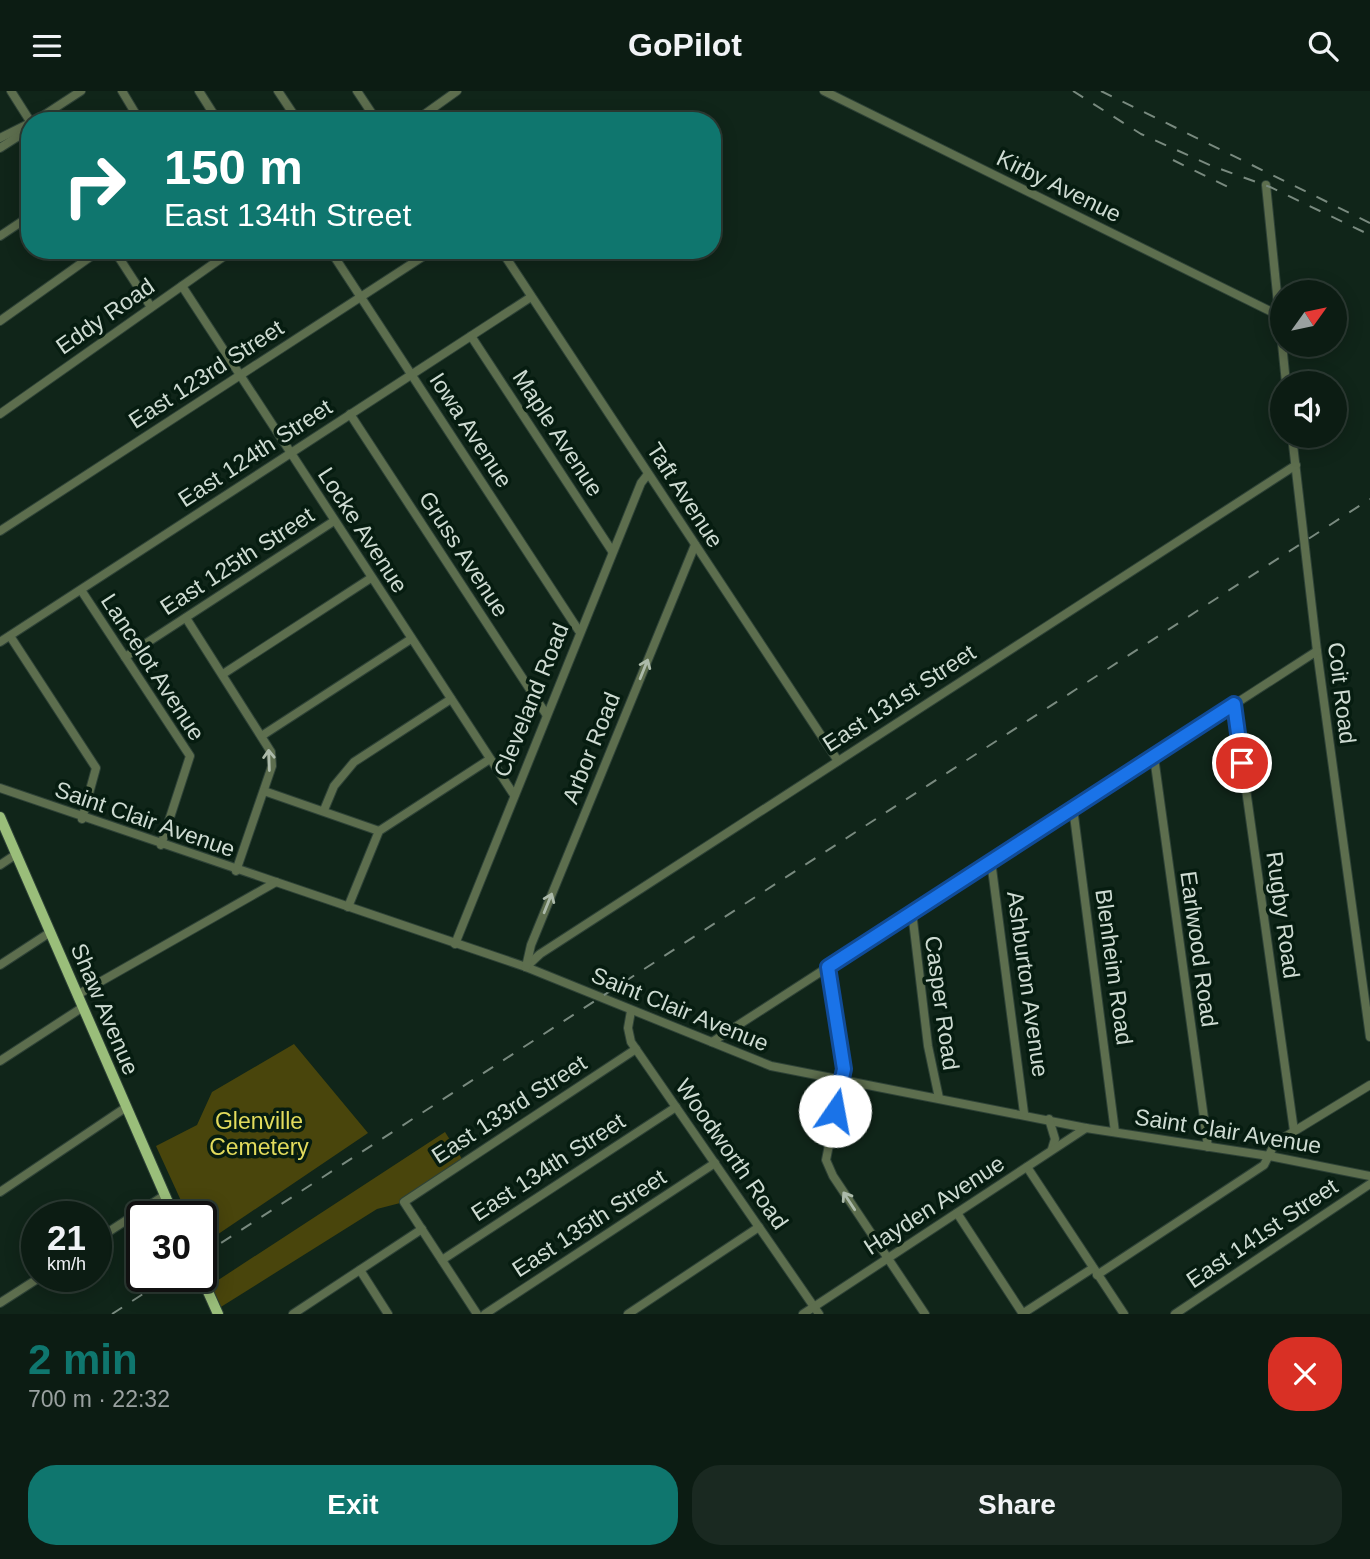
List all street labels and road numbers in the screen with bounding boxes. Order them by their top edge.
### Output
street label: Kirby Avenue [993,145,1125,227]
street label: Eddy Road [51,273,159,359]
street label: East 123rd Street [124,314,289,434]
street label: Maple Avenue [508,365,608,501]
street label: Iowa Avenue [424,368,518,492]
street label: East 124th Street [173,393,337,512]
street label: Taft Avenue [641,438,729,552]
street label: Locke Avenue [313,462,413,598]
street label: Gruss Avenue [414,487,514,621]
street label: East 125th Street [155,501,319,620]
street label: Lancelot Avenue [96,589,210,745]
street label: Cleveland Road [488,619,574,781]
street label: East 131st Street [818,639,981,757]
street label: Coit Road [1323,641,1361,745]
street label: Arbor Road [557,689,625,807]
street label: Saint Clair Avenue [52,776,238,862]
street label: Rugby Road [1261,850,1305,980]
street label: Earlwood Road [1175,869,1223,1029]
street label: Blenheim Road [1090,887,1138,1047]
street label: Ashburton Avenue [1002,889,1054,1079]
street label: Casper Road [920,934,964,1072]
street label: Shaw Avenue [66,939,144,1079]
street label: Saint Clair Avenue [588,962,772,1056]
street label: East 133rd Street [427,1049,592,1169]
street label: Woodworth Road [671,1074,793,1234]
street label: Saint Clair Avenue [1133,1103,1323,1159]
street label: East 134th Street [466,1107,630,1226]
street label: Hayden Avenue [859,1150,1009,1260]
street label: East 135th Street [507,1163,671,1282]
street label: East 141st Street [1182,1173,1343,1293]

